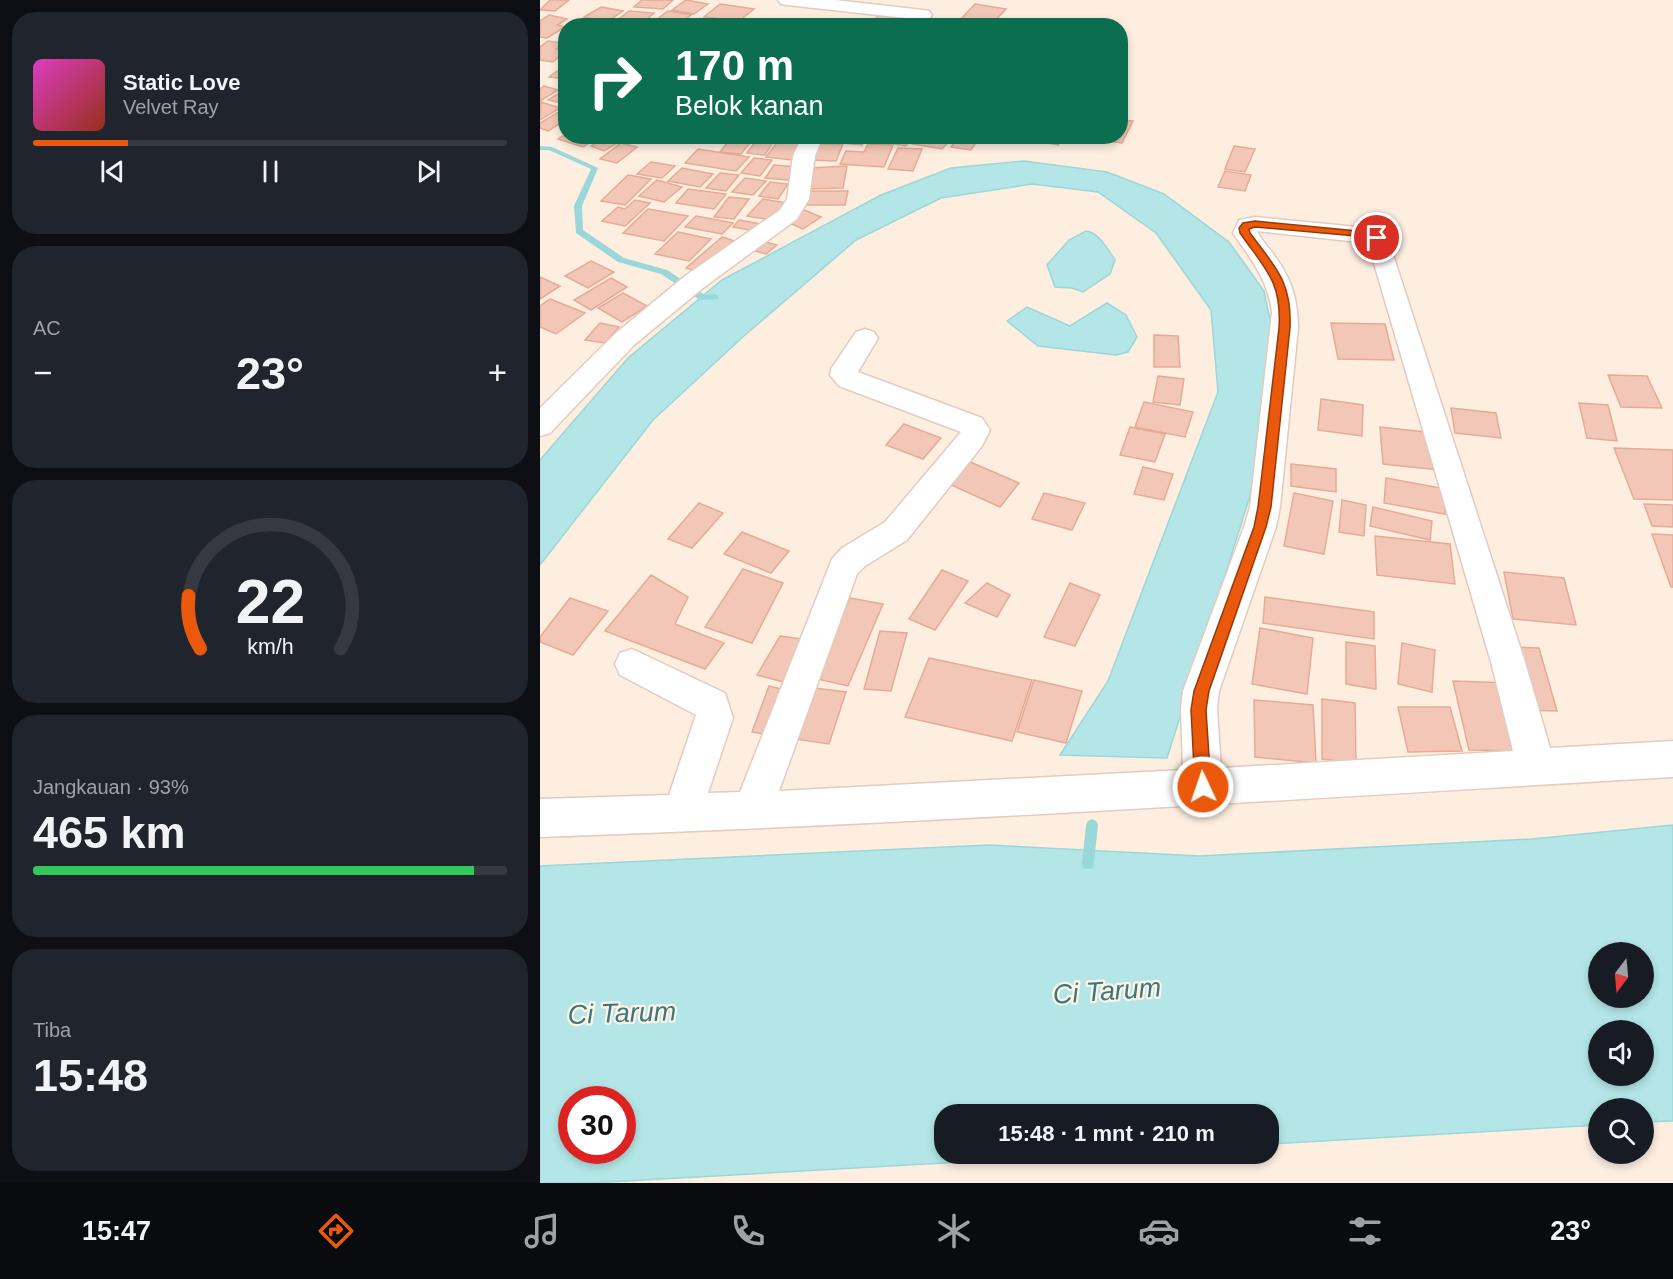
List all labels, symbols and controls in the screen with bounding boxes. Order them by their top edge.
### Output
icon: right [576,42,654,120]
text: 170 m [675,42,794,89]
text: Static Love [123,70,240,95]
text: Belok kanan [675,91,824,121]
text: Velvet Ray [123,96,219,118]
icon: previous [96,155,129,188]
icon: pause [254,155,287,188]
icon: next [412,155,445,188]
pin [1351,212,1402,263]
icon: arrive [1360,221,1393,254]
text: AC [33,317,61,339]
text: 23° [236,348,304,399]
text: − [33,354,52,391]
text: + [488,354,507,391]
text: 22 [235,567,305,636]
text: km/h [247,635,293,659]
position arrow [1171,755,1235,819]
text: Jangkauan · 93% [33,776,189,798]
text: 465 km [33,807,186,858]
north arrow [1588,942,1654,1008]
map controls [1588,942,1654,1164]
water label: Ci Tarum [1052,972,1162,1010]
water label: Ci Tarum [567,996,677,1030]
text: Tiba [33,1019,71,1041]
button: sound [1588,1020,1654,1086]
text: 15:48 [33,1050,148,1101]
speed limit sign: 30 [558,1086,636,1164]
button: search [1588,1098,1654,1164]
text: 15:48 · 1 mnt · 210 m [998,1121,1215,1146]
icon: directions [315,1210,357,1252]
icon: music [521,1210,563,1252]
icon: phone [727,1210,769,1252]
icon: climate [933,1210,975,1252]
icon: car [1138,1210,1180,1252]
icon: filters [1344,1210,1386,1252]
text: 15:47 [82,1216,151,1246]
text: 23° [1550,1216,1591,1246]

